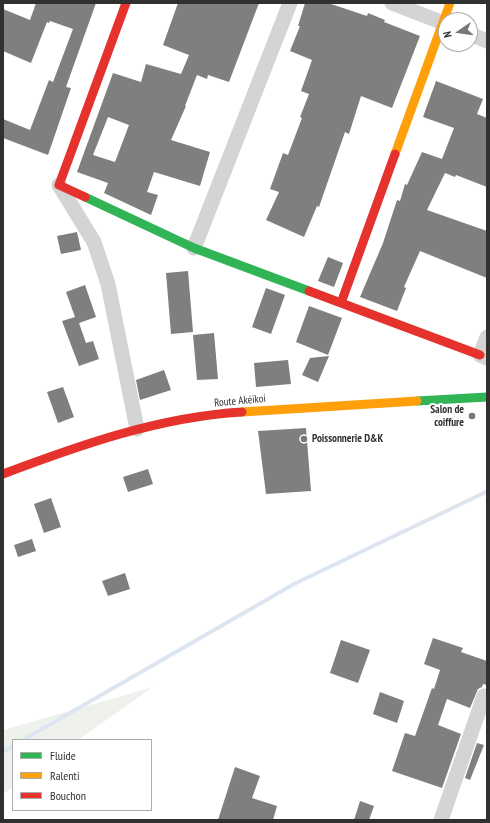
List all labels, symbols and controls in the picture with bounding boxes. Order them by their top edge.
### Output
north arrow [438,12,478,52]
text: N [440,30,455,39]
street label: Route Akéikoi [214,392,266,410]
place label: Salon de coiffure [430,403,464,429]
marker: Salon de coiffure [467,411,477,421]
place label: Poissonnerie D&K [312,432,383,446]
marker: Poissonnerie D&K [299,434,309,444]
legend [12,739,152,811]
text: Fluide [50,748,76,763]
text: Ralenti [50,768,79,783]
text: Bouchon [50,788,86,803]

